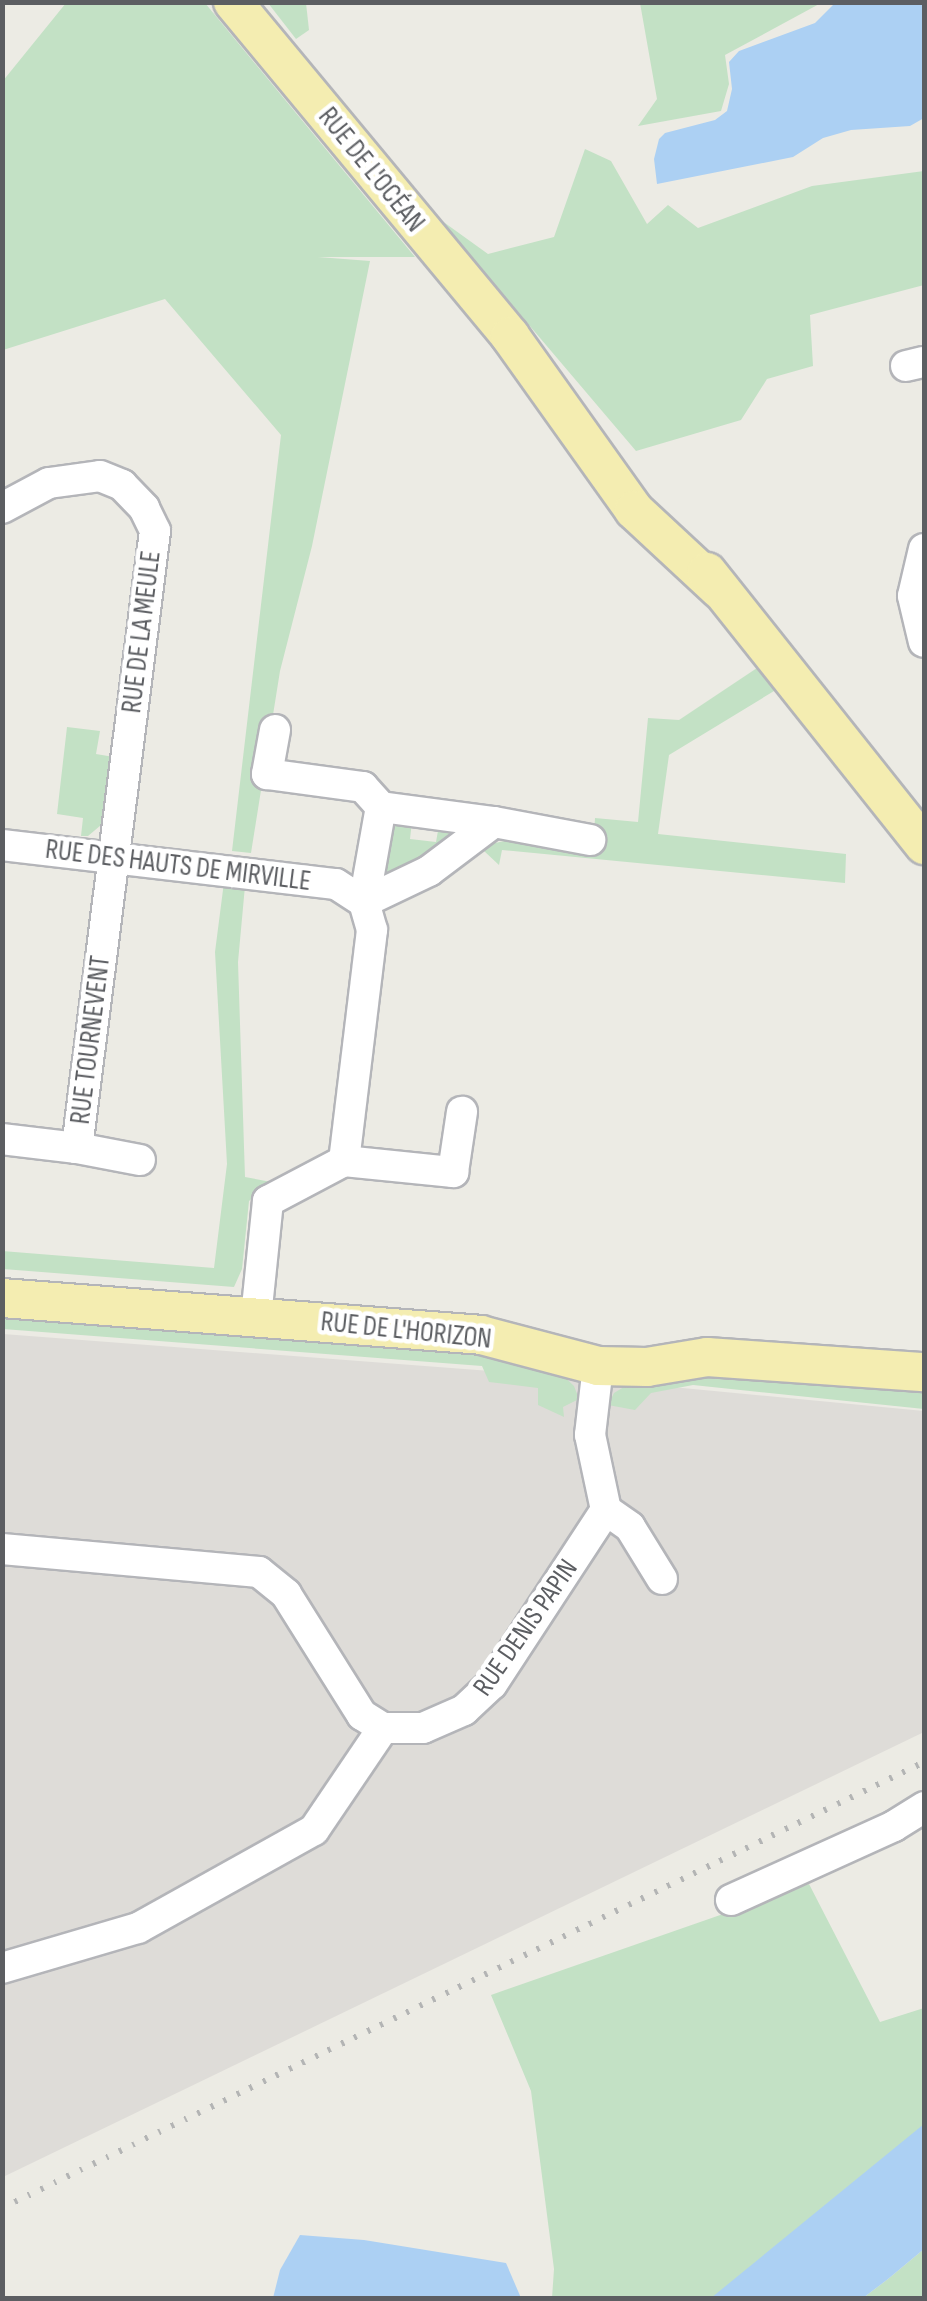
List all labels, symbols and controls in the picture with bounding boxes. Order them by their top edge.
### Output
street label: RUE DE L'OCÉAN [311,101,431,239]
street label: RUE DE LA MEULE [115,549,169,715]
street label: RUE DES HAUTS DE MIRVILLE [43,833,313,899]
street label: RUE TOURNEVENT [64,954,118,1126]
street label: RUE DE L'HORIZON [319,1305,493,1357]
street label: RUE DENIS PAPIN [467,1553,585,1703]

